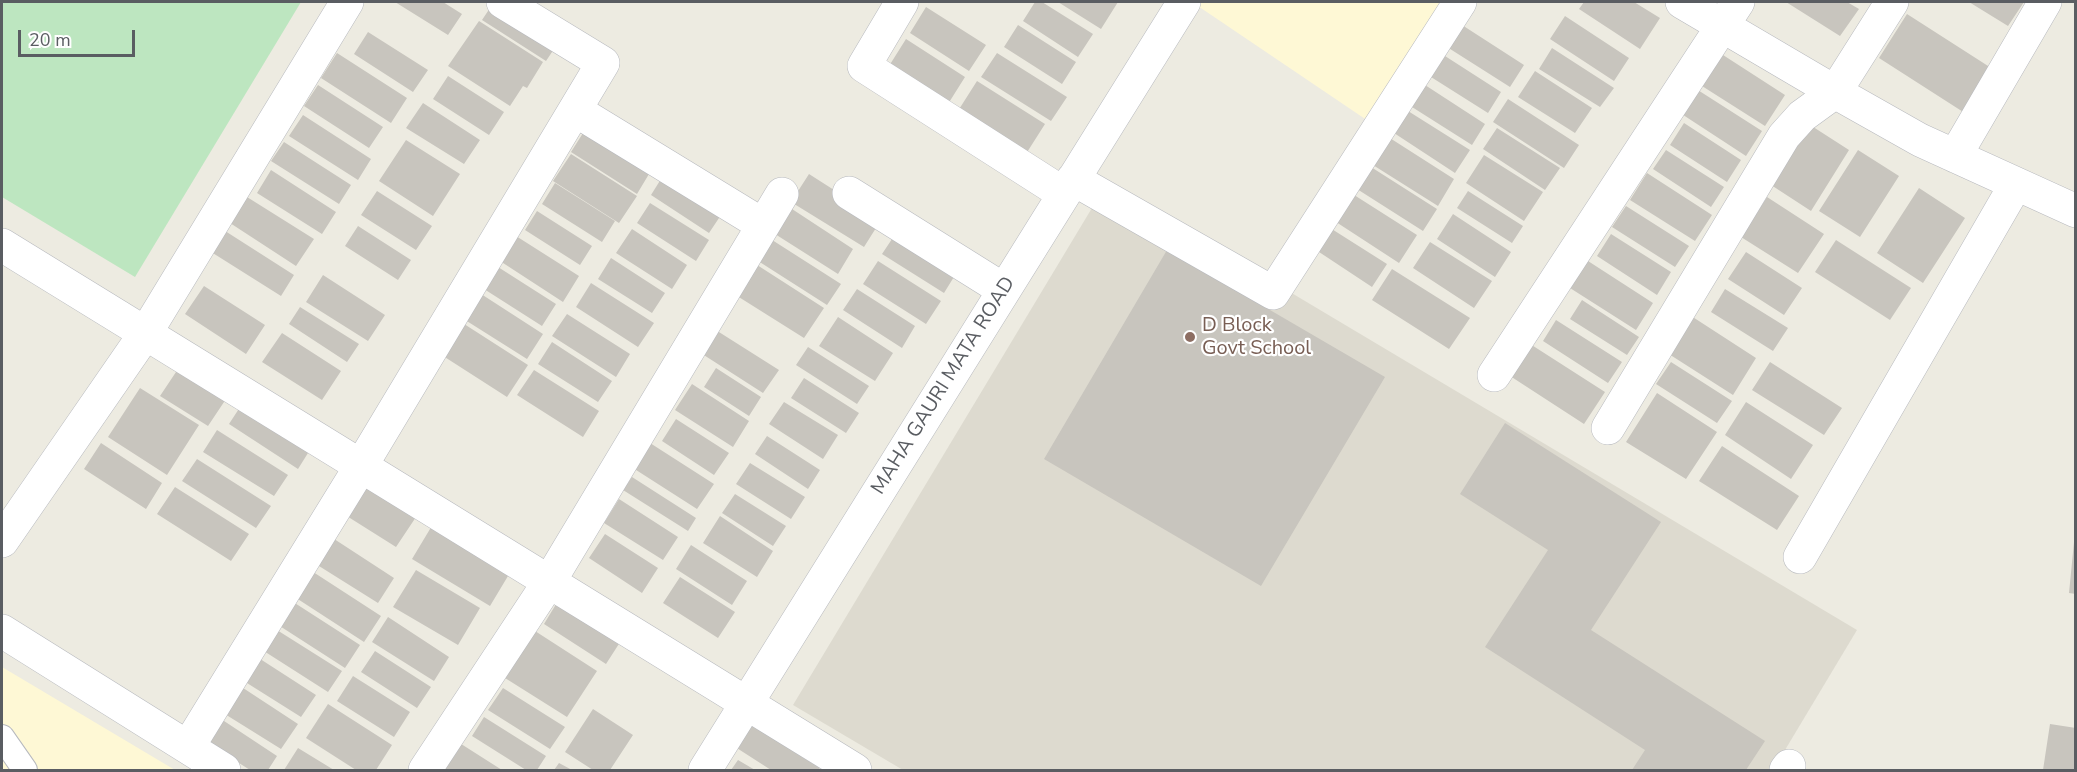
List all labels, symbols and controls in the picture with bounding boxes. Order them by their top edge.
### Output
scale bar [21,18,138,56]
text: 20 m [29,28,71,52]
street label: MAHA GAURI MATA ROAD [867,273,1021,499]
place label: D Block Govt School [1202,314,1311,361]
marker: D Block Govt School [1183,330,1197,344]

